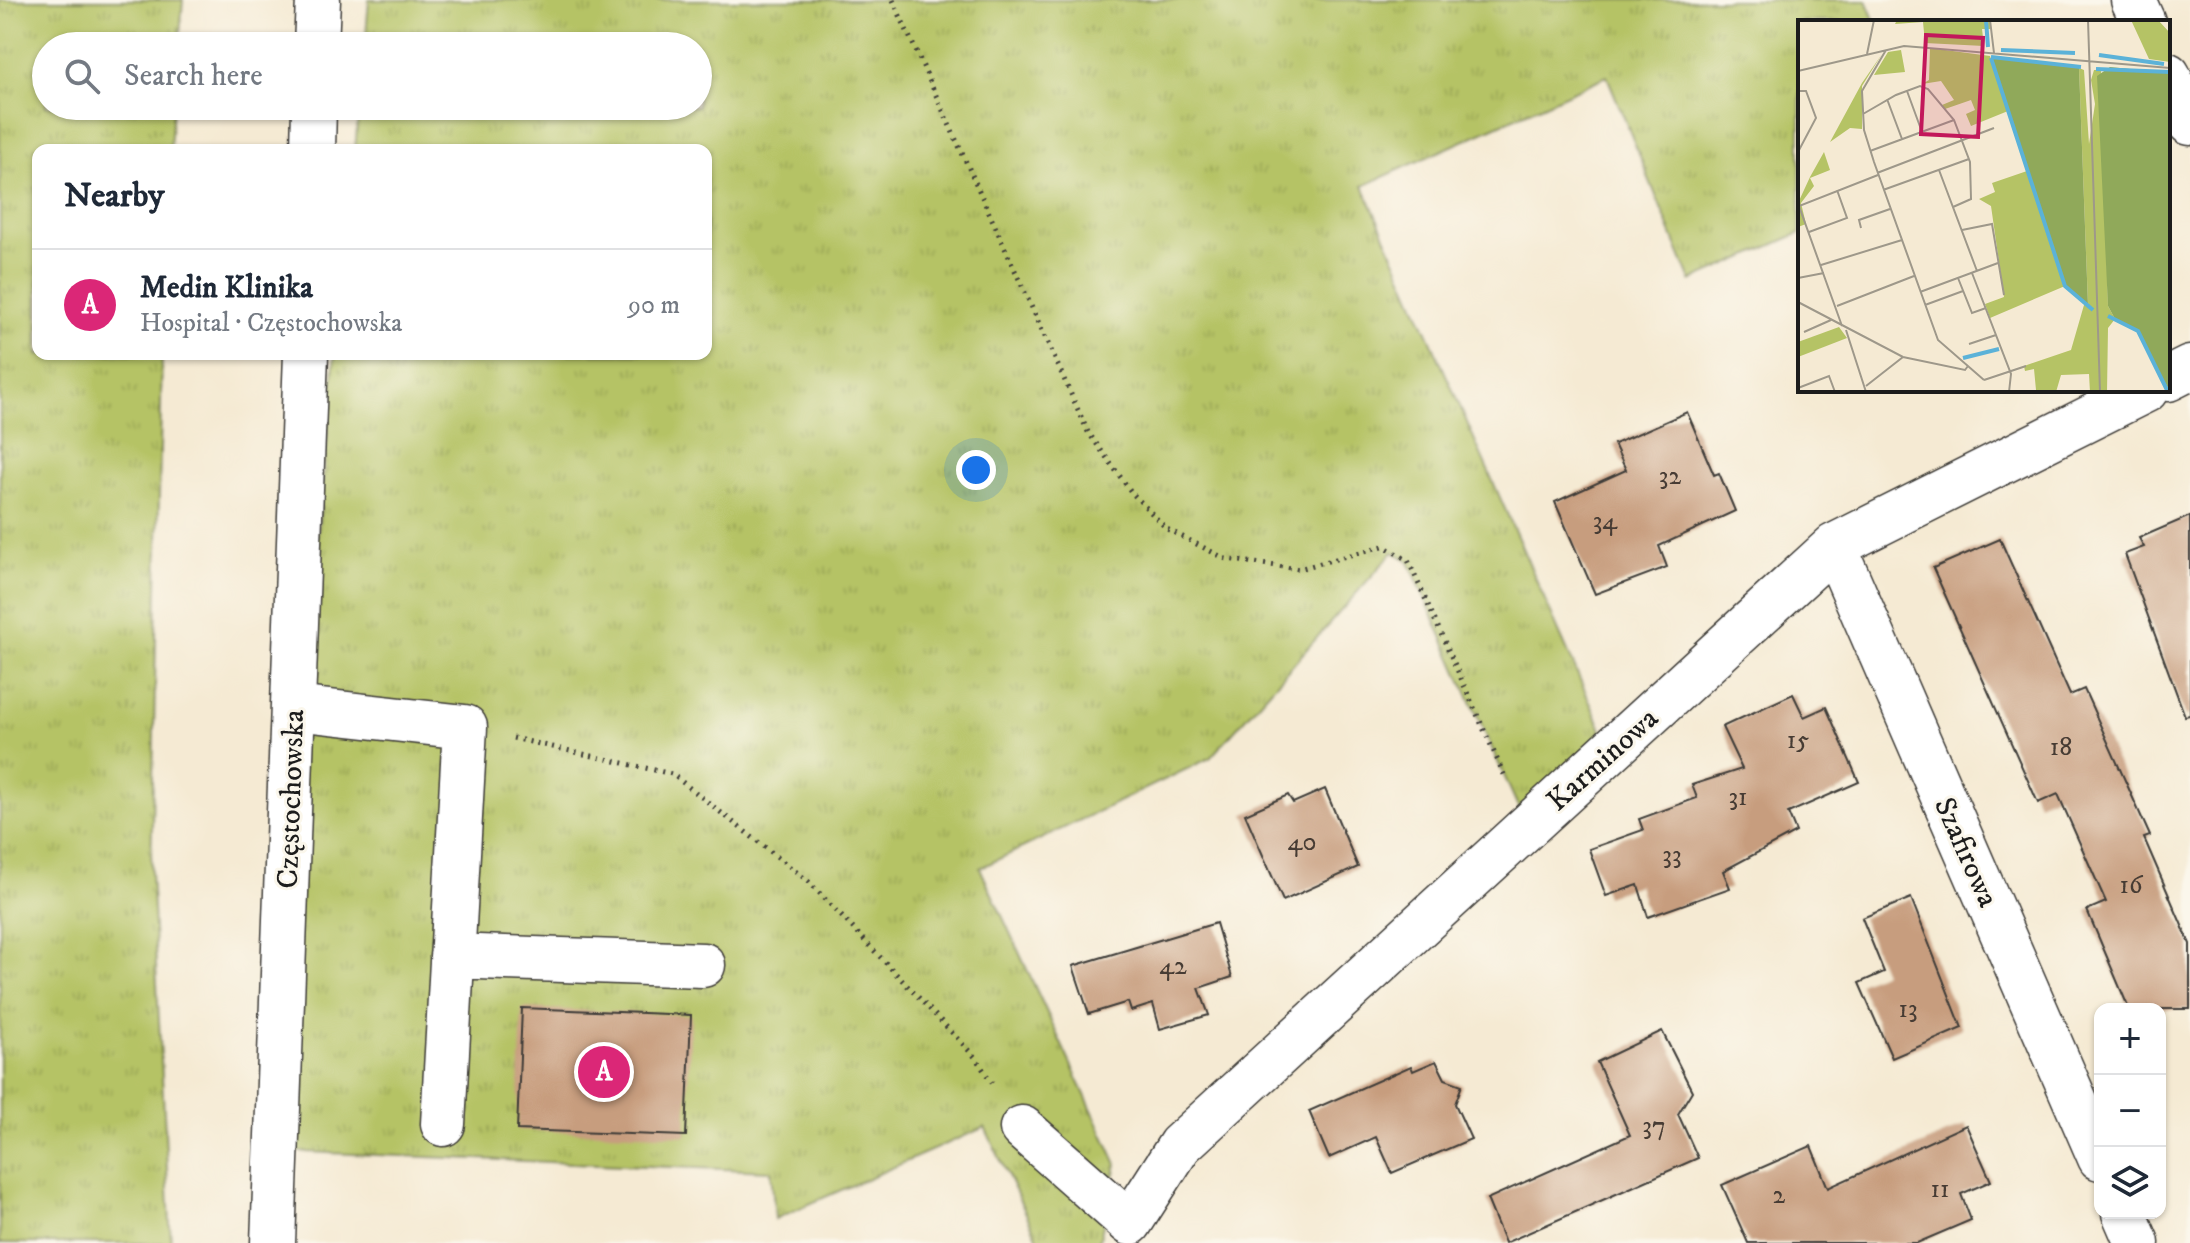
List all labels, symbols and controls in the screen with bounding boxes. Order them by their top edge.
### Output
inset map [1798,20,2170,392]
search box [32,32,712,120]
icon: search [60,54,104,98]
text: Search here [124,58,263,95]
text: Nearby [64,175,165,217]
text: Medin Klinika [140,270,313,307]
text: A [82,289,98,322]
text: 90 m [628,289,680,322]
text: Hospital · Częstochowska [140,307,402,340]
your location [956,450,996,490]
house number: 32 [1659,460,1681,493]
house number: 34 [1593,505,1618,538]
street label: Karminowa [1540,700,1667,820]
street label: Częstochowska [270,709,313,889]
house number: 15 [1787,724,1809,757]
house number: 18 [2050,731,2072,764]
house number: 31 [1728,781,1748,814]
street label: Szafirowa [1925,792,2006,913]
house number: 40 [1288,826,1316,859]
house number: 33 [1662,839,1682,872]
house number: 16 [2120,869,2144,902]
house number: 42 [1159,950,1187,983]
house number: 13 [1898,993,1918,1026]
map controls [2094,1003,2166,1219]
button: + [2094,1003,2166,1075]
pin: A [578,1042,630,1102]
button: − [2094,1075,2166,1147]
house number: 37 [1642,1110,1666,1143]
button: layers [2094,1147,2166,1219]
house number: 11 [1930,1173,1950,1206]
house number: 2 [1773,1179,1786,1212]

